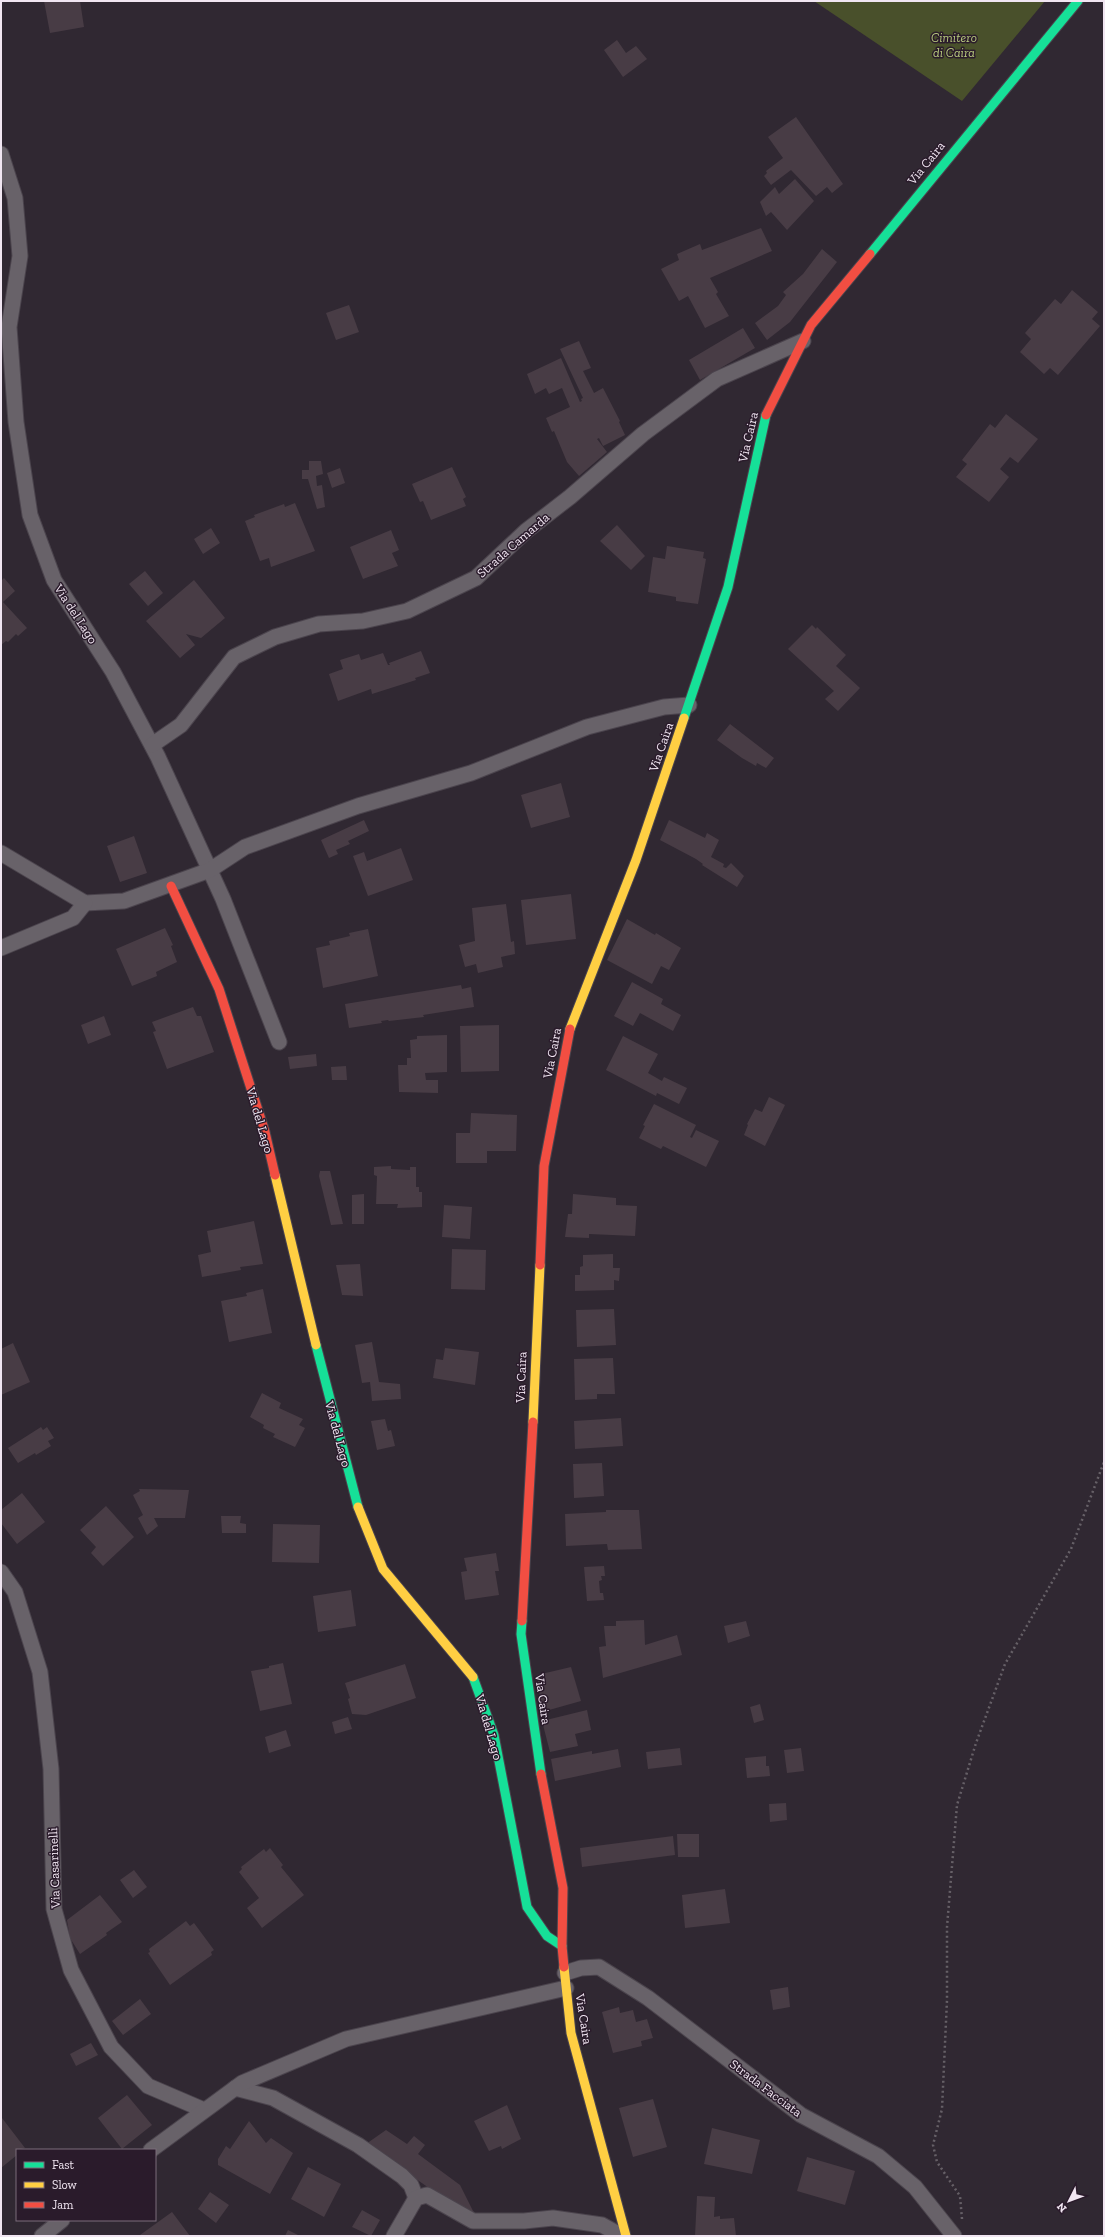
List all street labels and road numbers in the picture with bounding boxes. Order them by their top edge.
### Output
street label: Via Caira [903,138,948,188]
street label: Via Caira [735,410,761,465]
street label: Strada Camarda [474,509,553,580]
street label: Via del Lago [51,581,101,647]
street label: Via Caira [645,720,677,775]
street label: Via Caira [540,1026,564,1080]
street label: Via del Lago [243,1084,277,1155]
street label: Via Caira [513,1350,529,1404]
street label: Via del Lago [322,1398,354,1469]
street label: Via Caira [532,1672,554,1726]
street label: Via del Lago [472,1691,506,1762]
street label: Via Casarinelli [45,1827,63,1910]
street label: Via Caira [572,1992,596,2046]
street label: Strada Facciata [727,2056,806,2120]

